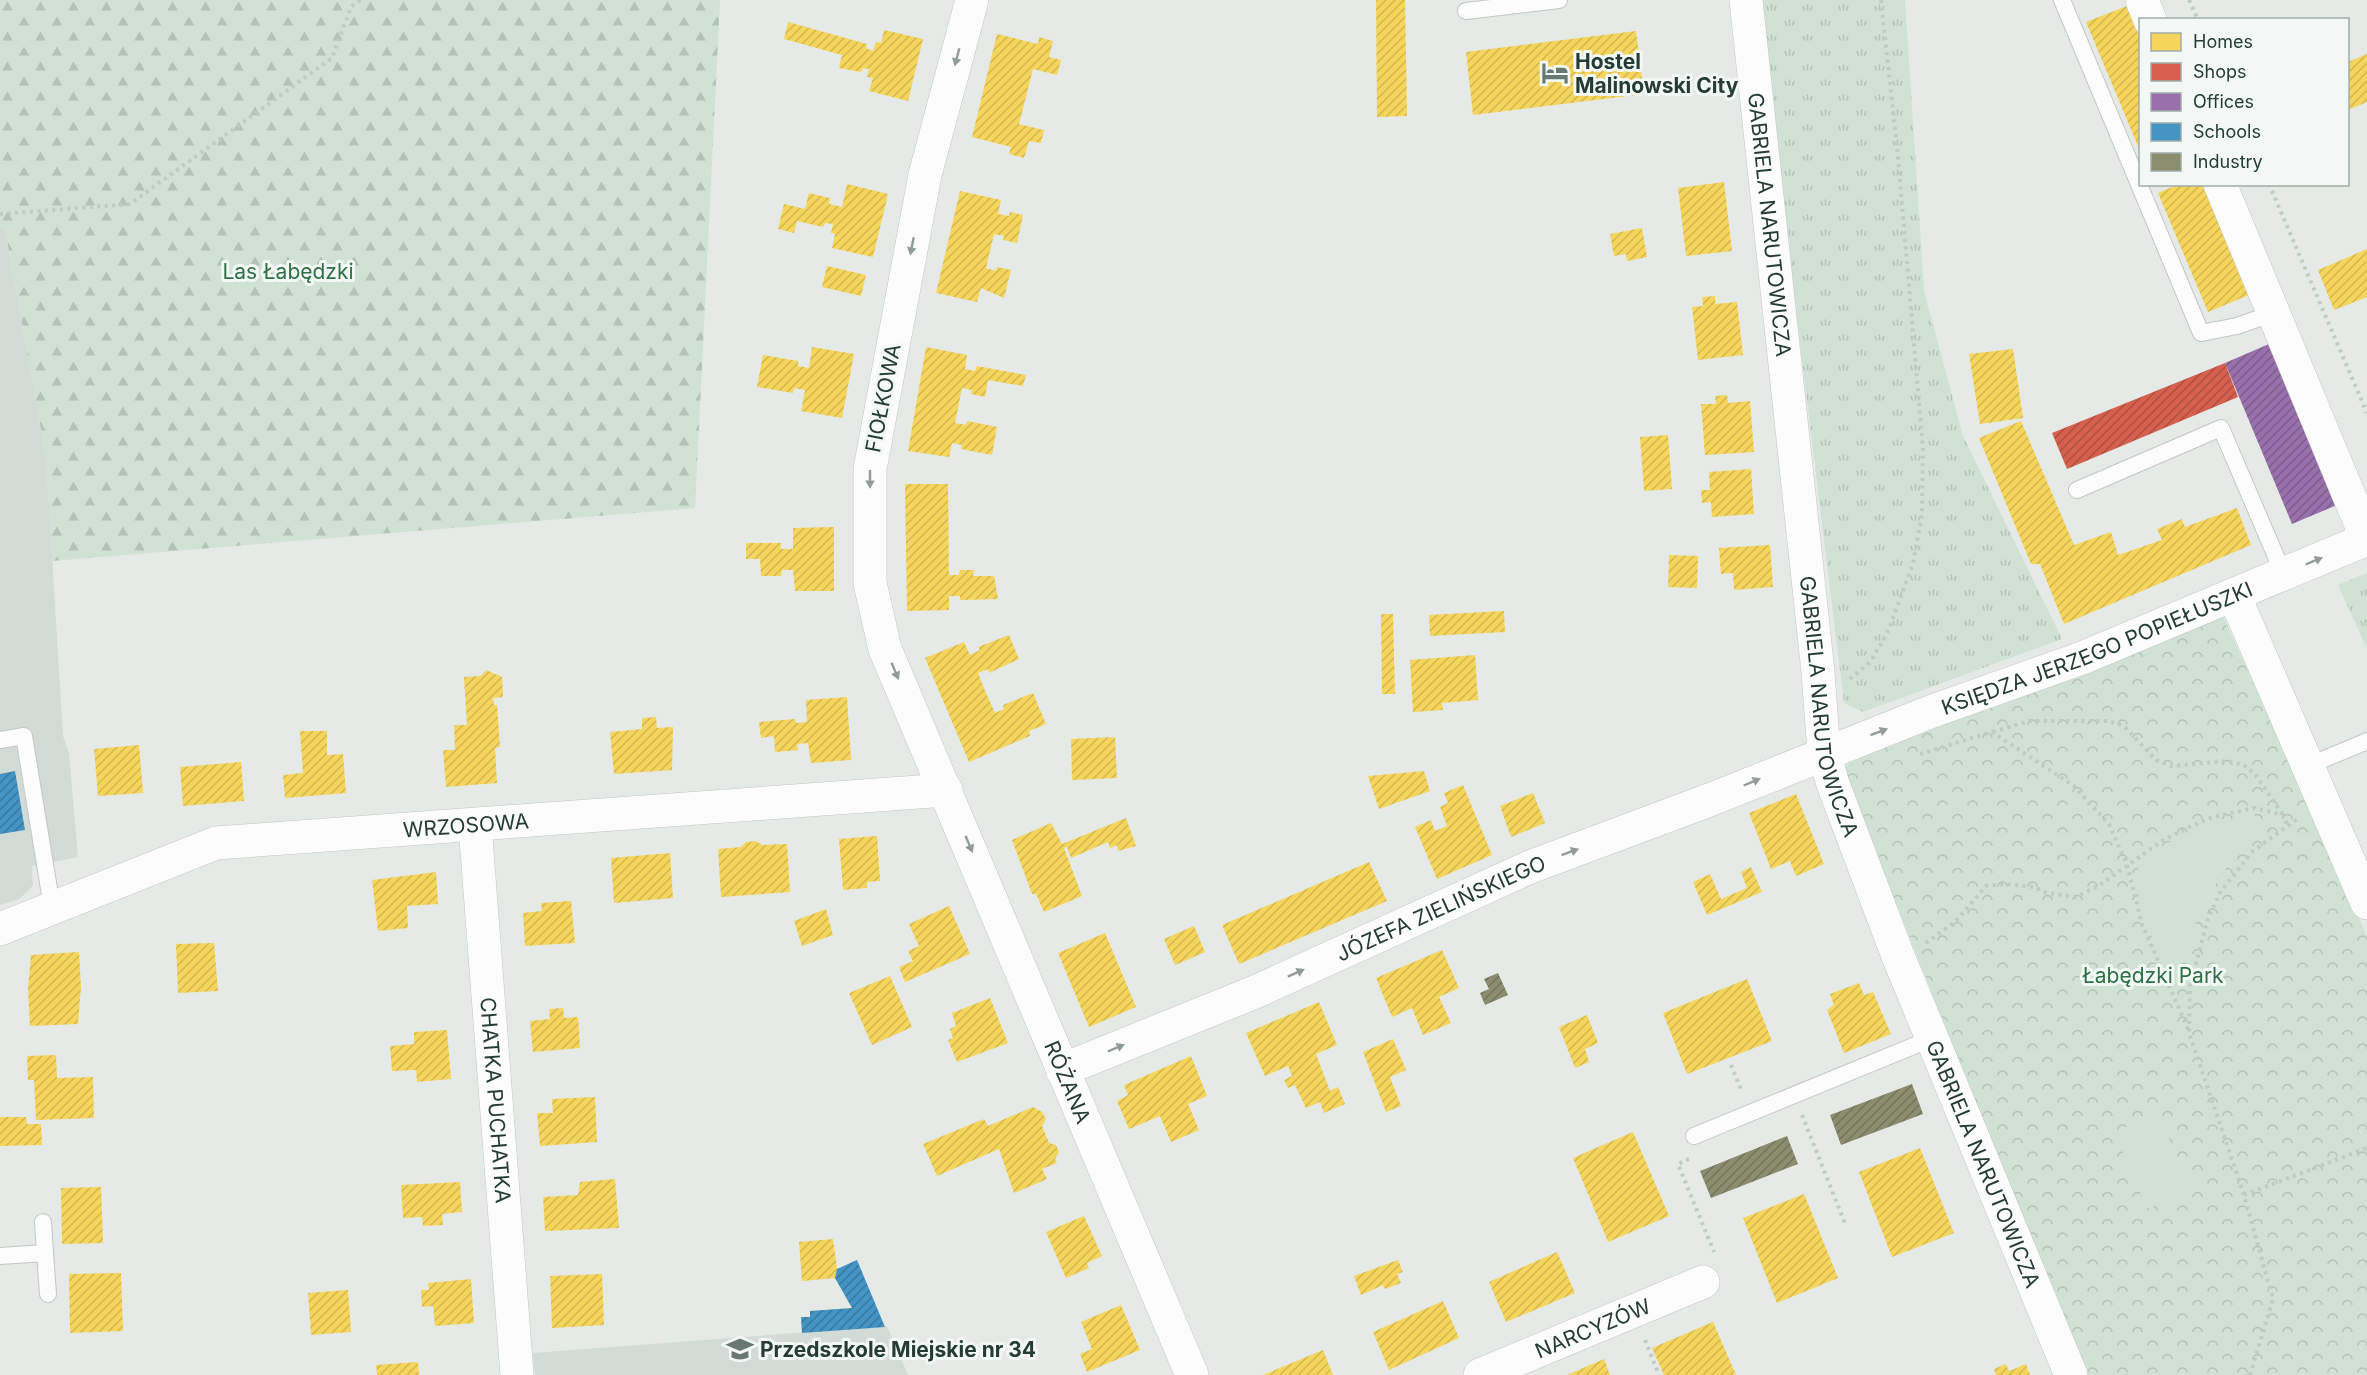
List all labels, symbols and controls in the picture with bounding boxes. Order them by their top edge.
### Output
legend [2139,18,2349,186]
text: Homes [2193,31,2253,52]
one-way arrow [951,47,961,66]
place label: Hostel Malinowski City [1575,49,1739,98]
hotel icon: Hostel Malinowski City [1540,58,1570,88]
text: Shops [2193,61,2247,82]
street label: GABRIELA NARUTOWICZA [1744,91,1797,358]
text: Offices [2193,91,2254,112]
text: Schools [2193,121,2261,142]
text: Industry [2193,151,2263,172]
one-way arrow [907,237,916,256]
park label: Las Łabędzki [222,259,354,284]
street label: FIOŁKOWA [860,342,906,454]
one-way arrow [865,470,875,489]
one-way arrow [2305,556,2323,565]
street label: GABRIELA NARUTOWICZA [1795,575,1864,840]
street label: KSIĘDZA JERZEGO POPIEŁUSZKI [1938,576,2256,719]
one-way arrow [890,662,900,680]
one-way arrow [1870,726,1888,736]
one-way arrow [1744,778,1761,787]
street label: WRZOSOWA [402,808,530,842]
one-way arrow [965,835,974,853]
one-way arrow [1561,847,1579,856]
street label: JÓZEFA ZIELIŃSKIEGO [1332,850,1549,966]
park label: Łabędzki Park [2082,963,2224,988]
one-way arrow [1287,969,1304,978]
street label: CHATKA PUCHATKA [476,996,516,1204]
street label: GABRIELA NARUTOWICZA [1922,1036,2046,1291]
street label: RÓŻANA [1039,1037,1097,1127]
one-way arrow [1107,1043,1125,1052]
street label: NARCYZÓW [1531,1293,1654,1363]
school or university icon: Przedszkole Miejskie nr 34 [725,1334,755,1364]
place label: Przedszkole Miejskie nr 34 [760,1337,1036,1362]

